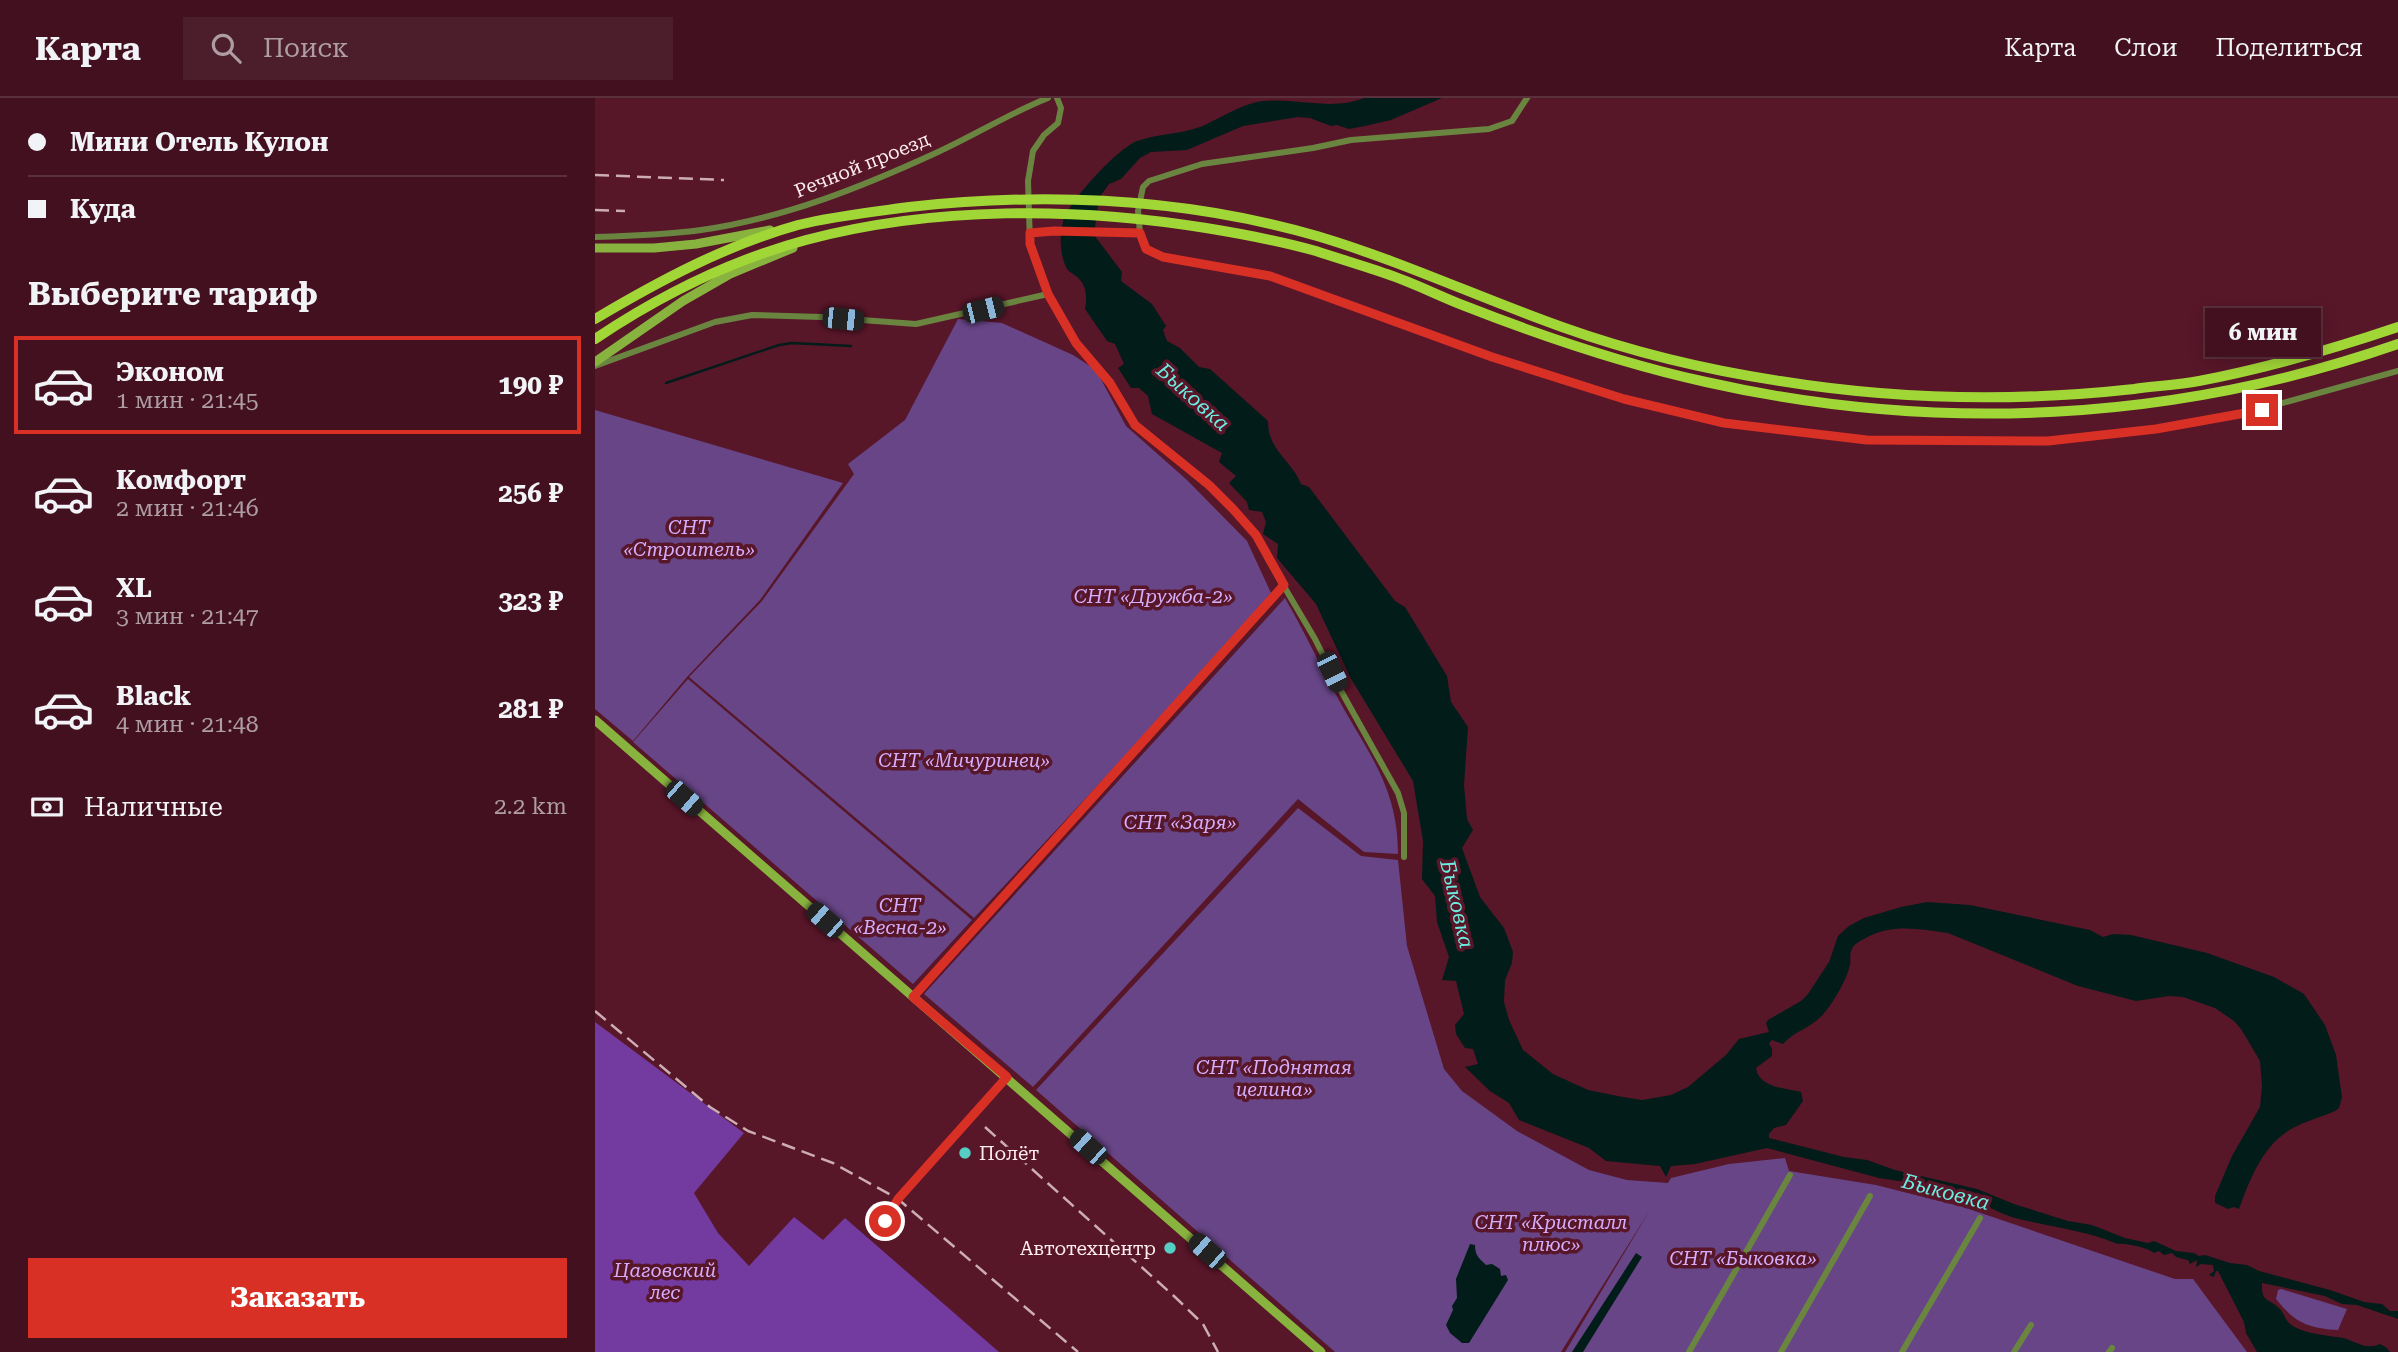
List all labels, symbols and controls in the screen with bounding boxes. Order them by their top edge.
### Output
search box [183,17,673,80]
text: Карта [35,29,141,68]
icon: search [207,29,245,67]
text: Поиск [263,33,349,63]
text: Карта [2004,34,2076,62]
text: Слои [2114,34,2177,62]
text: Поделиться [2215,34,2363,62]
text: Мини Отель Кулон [70,127,329,157]
street label: Речной проезд [791,127,933,203]
text: Куда [70,194,136,224]
text: Выберите тариф [28,275,318,313]
car [961,295,1006,325]
car [822,306,865,332]
callout: 6 мин [2204,308,2320,358]
text: 6 мин [2229,319,2297,346]
icon: car [32,354,95,417]
text: Эконом [116,357,224,387]
water label: Быковка [1151,357,1234,436]
text: 190 ₽ [498,370,563,400]
text: 1 мин · 21:45 [116,387,259,414]
route end [2246,394,2278,426]
icon: car [32,462,95,525]
text: Комфорт [116,465,246,495]
text: 256 ₽ [498,478,563,508]
text: 2 мин · 21:46 [116,495,259,522]
park label: СНТ «Строитель» [623,516,755,561]
icon: car [32,570,95,633]
text: XL [116,573,152,603]
park label: СНТ «Дружба-2» [1074,585,1232,608]
text: 323 ₽ [498,586,563,616]
text: 3 мин · 21:47 [116,603,259,630]
car [1314,649,1351,695]
icon: car [32,678,95,741]
text: Black [116,681,191,711]
text: 281 ₽ [498,694,563,724]
text: 4 мин · 21:48 [116,711,259,738]
park label: СНТ «Мичуринец» [878,749,1050,772]
car [662,776,707,820]
icon: cash [28,788,66,826]
text: Наличные [84,792,223,822]
text: 2.2 km [494,793,567,820]
park label: СНТ «Заря» [1124,811,1236,834]
water label: Быковка [1435,857,1479,950]
park label: СНТ «Весна-2» [854,894,946,939]
car [803,898,848,942]
park label: СНТ «Поднятая целина» [1196,1056,1352,1101]
car [1066,1125,1111,1169]
place label: Полёт [979,1142,1040,1165]
marker: Полёт [957,1145,973,1161]
water label: Быковка [1899,1169,1992,1215]
route start [869,1205,901,1237]
park label: СНТ «Кристалл плюс» [1475,1211,1627,1256]
car [1185,1229,1230,1273]
place label: Автотехцентр [1020,1237,1156,1260]
marker: Автотехцентр [1162,1240,1178,1256]
park label: СНТ «Быковка» [1669,1247,1817,1270]
button: Заказать [28,1258,567,1338]
park label: Цаговский лес [613,1259,716,1304]

